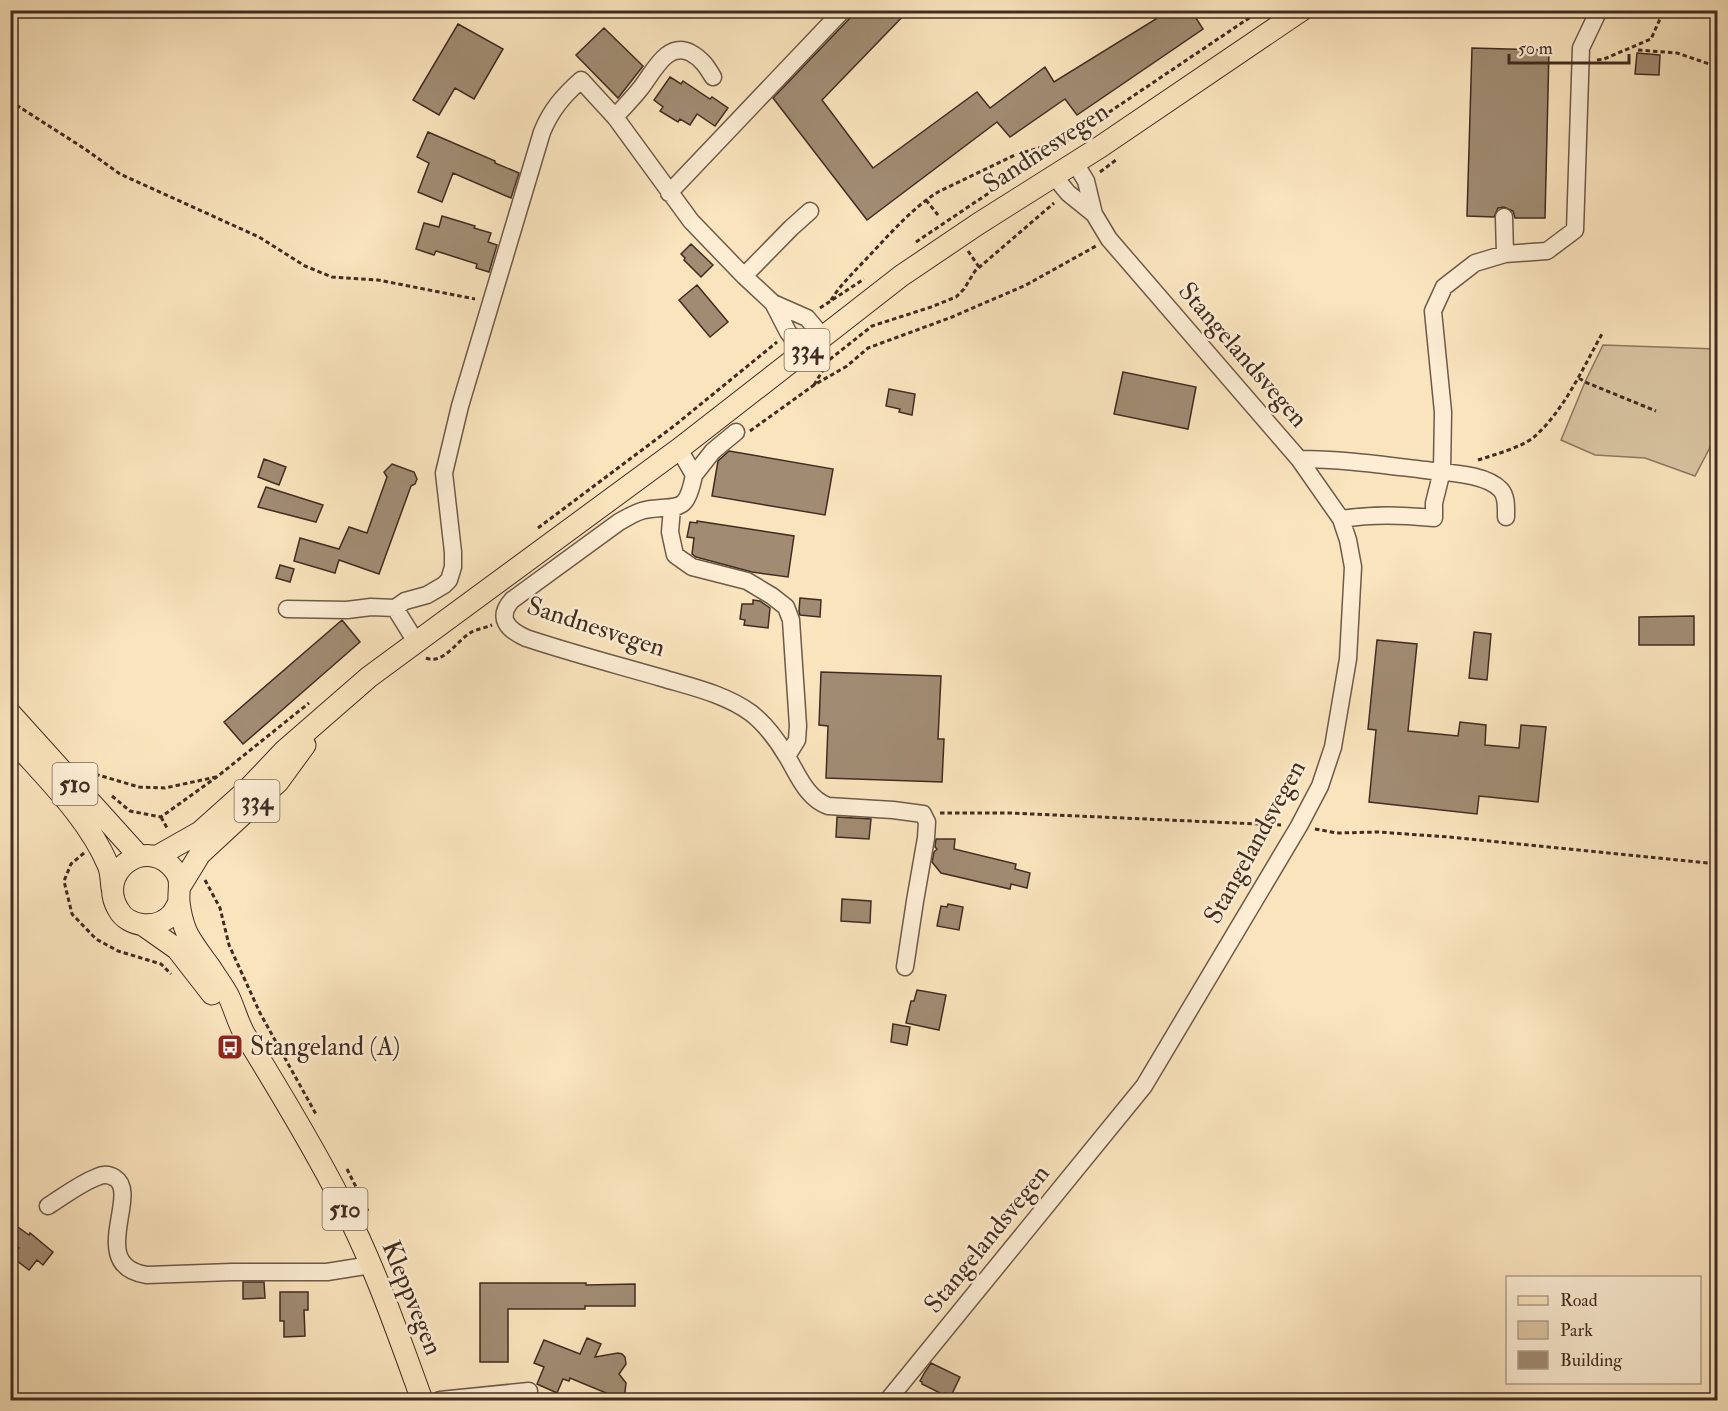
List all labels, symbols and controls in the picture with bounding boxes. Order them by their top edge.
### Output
scale bar [1509,27,1629,65]
text: 50 m [1518,37,1553,60]
street label: Sandnesvegen [977,96,1115,200]
street label: Stangelandsvegen [1171,276,1315,434]
road number: 334 [784,329,830,371]
street label: Sandnesvegen [523,590,669,664]
street label: Stangelandsvegen [1197,755,1313,929]
road number: 510 [52,763,98,805]
road number: 334 [234,780,280,822]
place label: Stangeland (A) [250,1031,400,1063]
bus stop icon: Stangeland (A) [215,1032,245,1062]
street label: Stangelandsvegen [917,1158,1057,1320]
road number: 510 [322,1188,368,1230]
street label: Kleppvegen [374,1236,449,1360]
legend [1506,1276,1701,1384]
text: Road [1560,1289,1598,1312]
text: Park [1560,1319,1593,1342]
text: Building [1560,1349,1623,1372]

